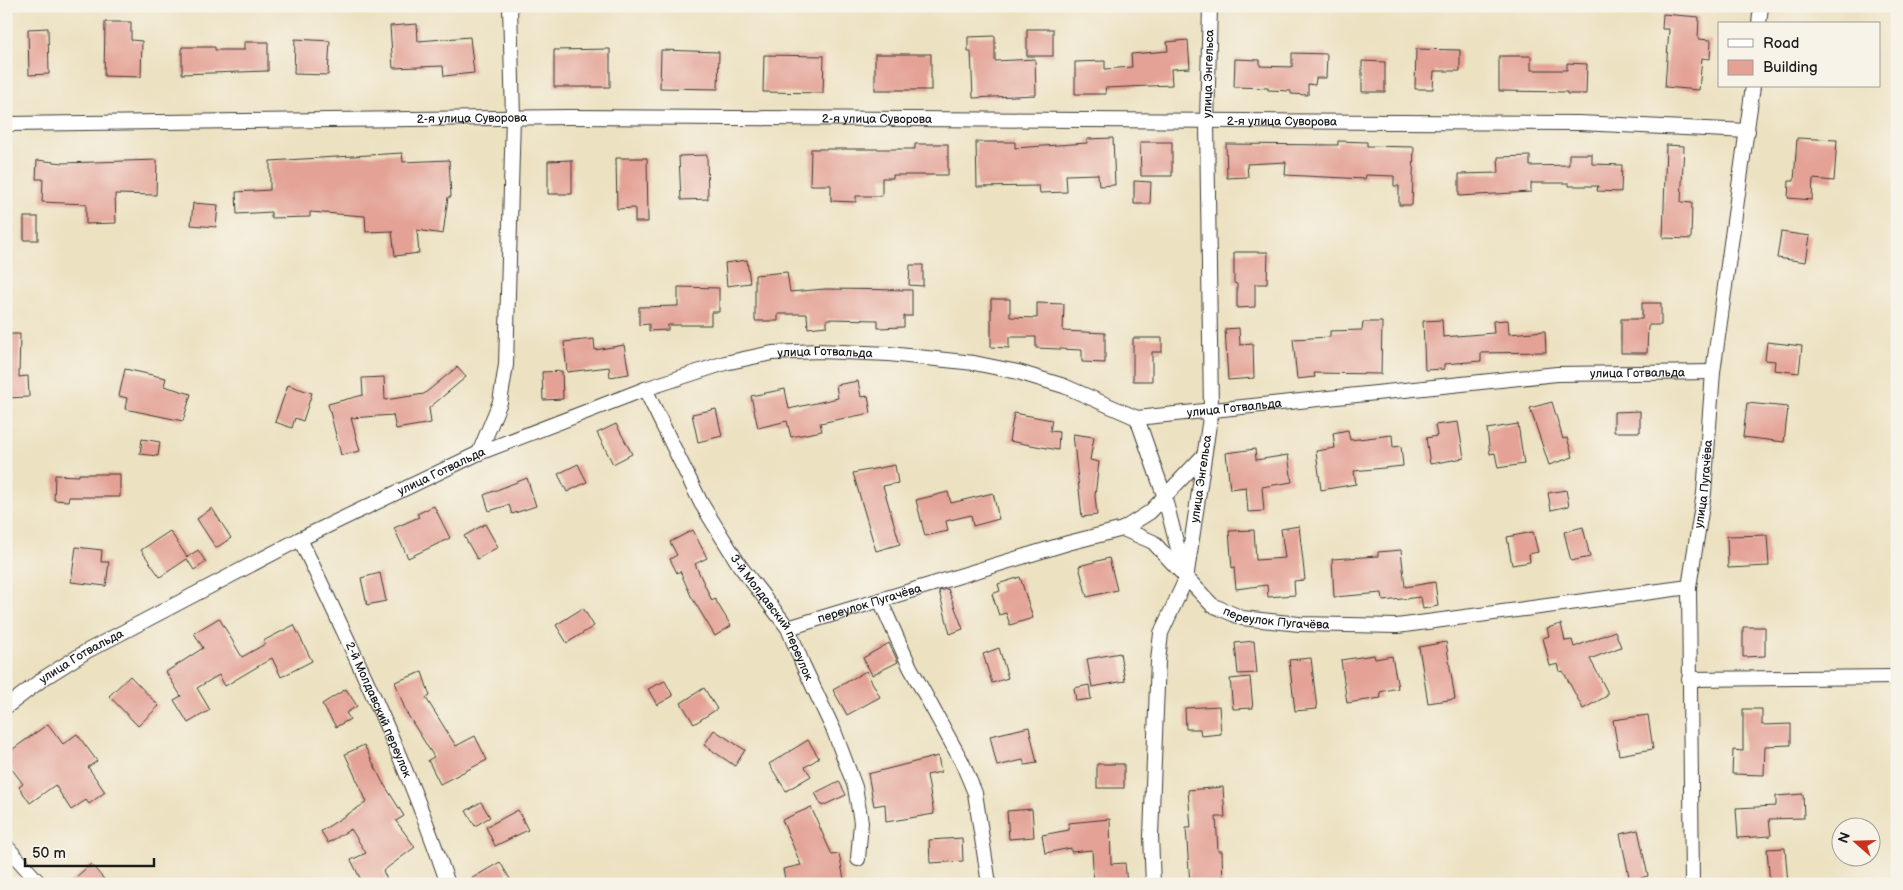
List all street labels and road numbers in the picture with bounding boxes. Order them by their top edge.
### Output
street label: улица Энгельса [1200,29,1217,118]
street label: 2-я улица Суворова [417,110,527,126]
street label: 2-я улица Суворова [822,111,932,127]
street label: 2-я улица Суворова [1227,113,1337,129]
street label: улица Готвальда [777,343,873,361]
street label: улица Готвальда [1590,365,1685,381]
street label: улица Готвальда [1186,395,1282,420]
street label: улица Энгельса [1187,434,1215,524]
street label: улица Пугачёва [1691,439,1715,529]
street label: улица Готвальда [395,444,487,499]
street label: 3-й Молдавский переулок [727,551,817,683]
street label: переулок Пугачёва [816,580,923,626]
street label: переулок Пугачёва [1221,603,1330,632]
street label: улица Готвальда [36,626,126,687]
street label: 2-й Молдавский переулок [342,640,415,780]

